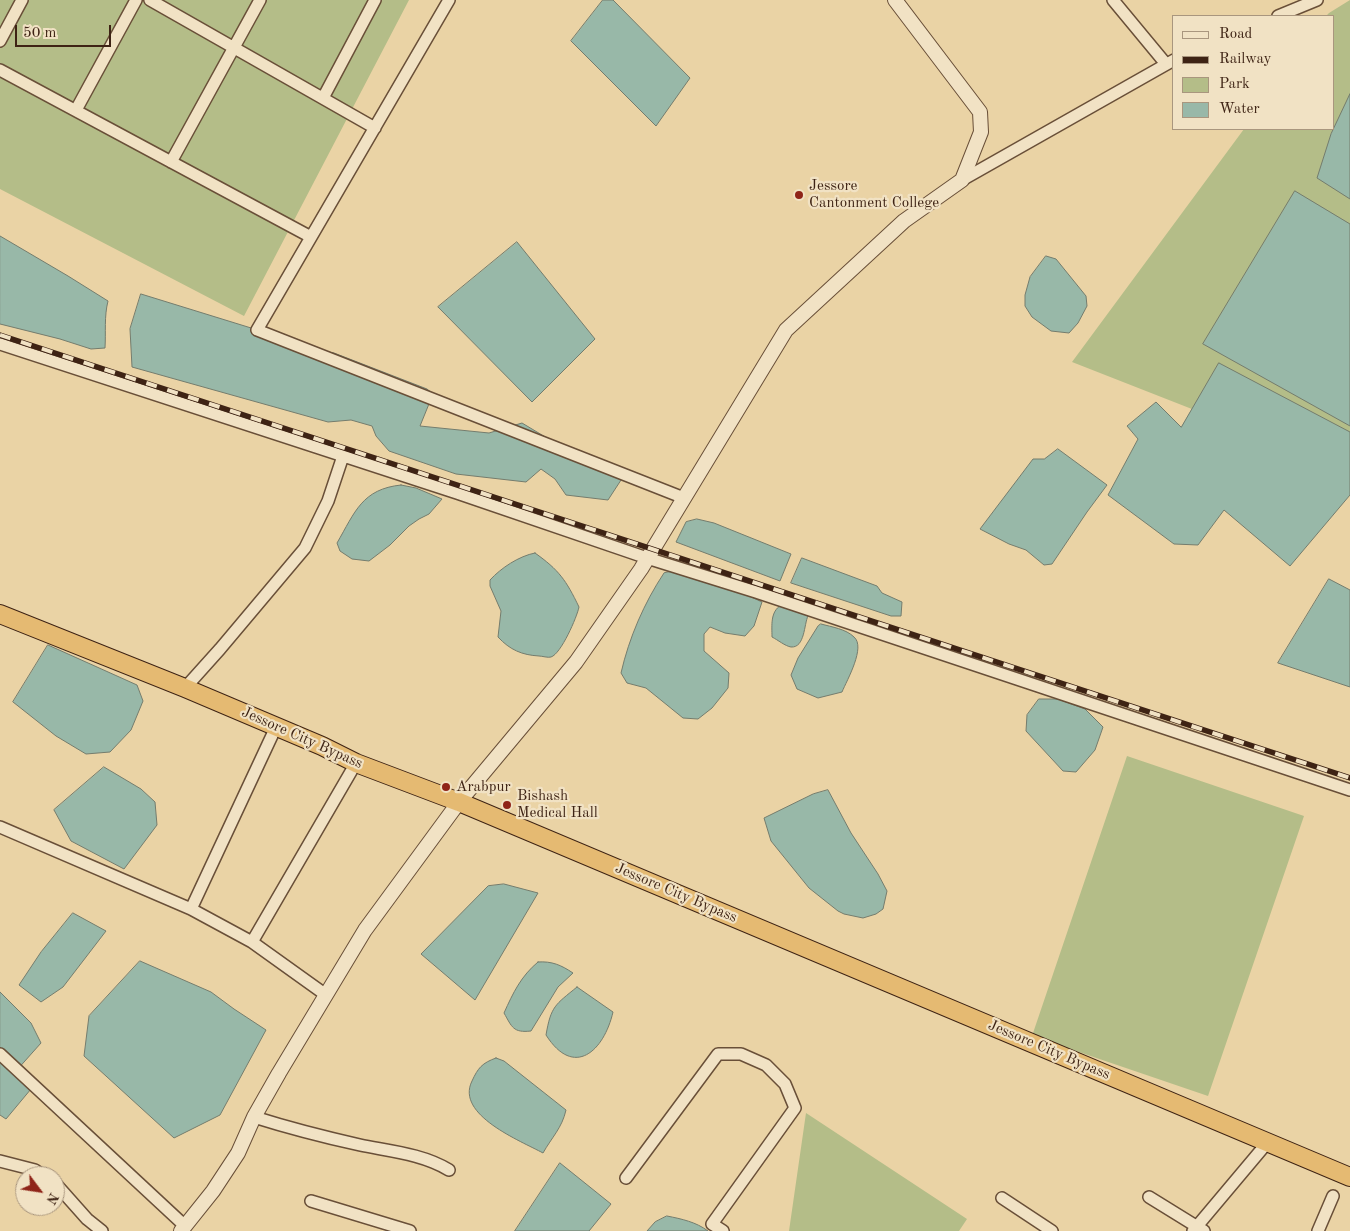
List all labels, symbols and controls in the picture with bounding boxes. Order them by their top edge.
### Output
scale bar [18,15,114,47]
legend [1172,15,1335,130]
text: 50 m [23,26,57,41]
text: Road [1219,27,1252,42]
text: Railway [1219,52,1272,67]
text: Park [1219,77,1250,92]
text: Water [1219,102,1260,117]
place label: Jessore Cantonment College [809,177,939,212]
marker: Jessore Cantonment College [793,189,805,201]
street label: Jessore City Bypass [239,703,365,773]
place label: Arabpur [456,778,511,796]
marker: Arabpur [440,781,452,793]
place label: Bishash Medical Hall [517,787,598,822]
marker: Bishash Medical Hall [501,799,513,811]
street label: Jessore City Bypass [612,859,740,927]
street label: Jessore City Bypass [985,1016,1113,1084]
north arrow [15,1166,65,1216]
text: N [43,1190,61,1206]

